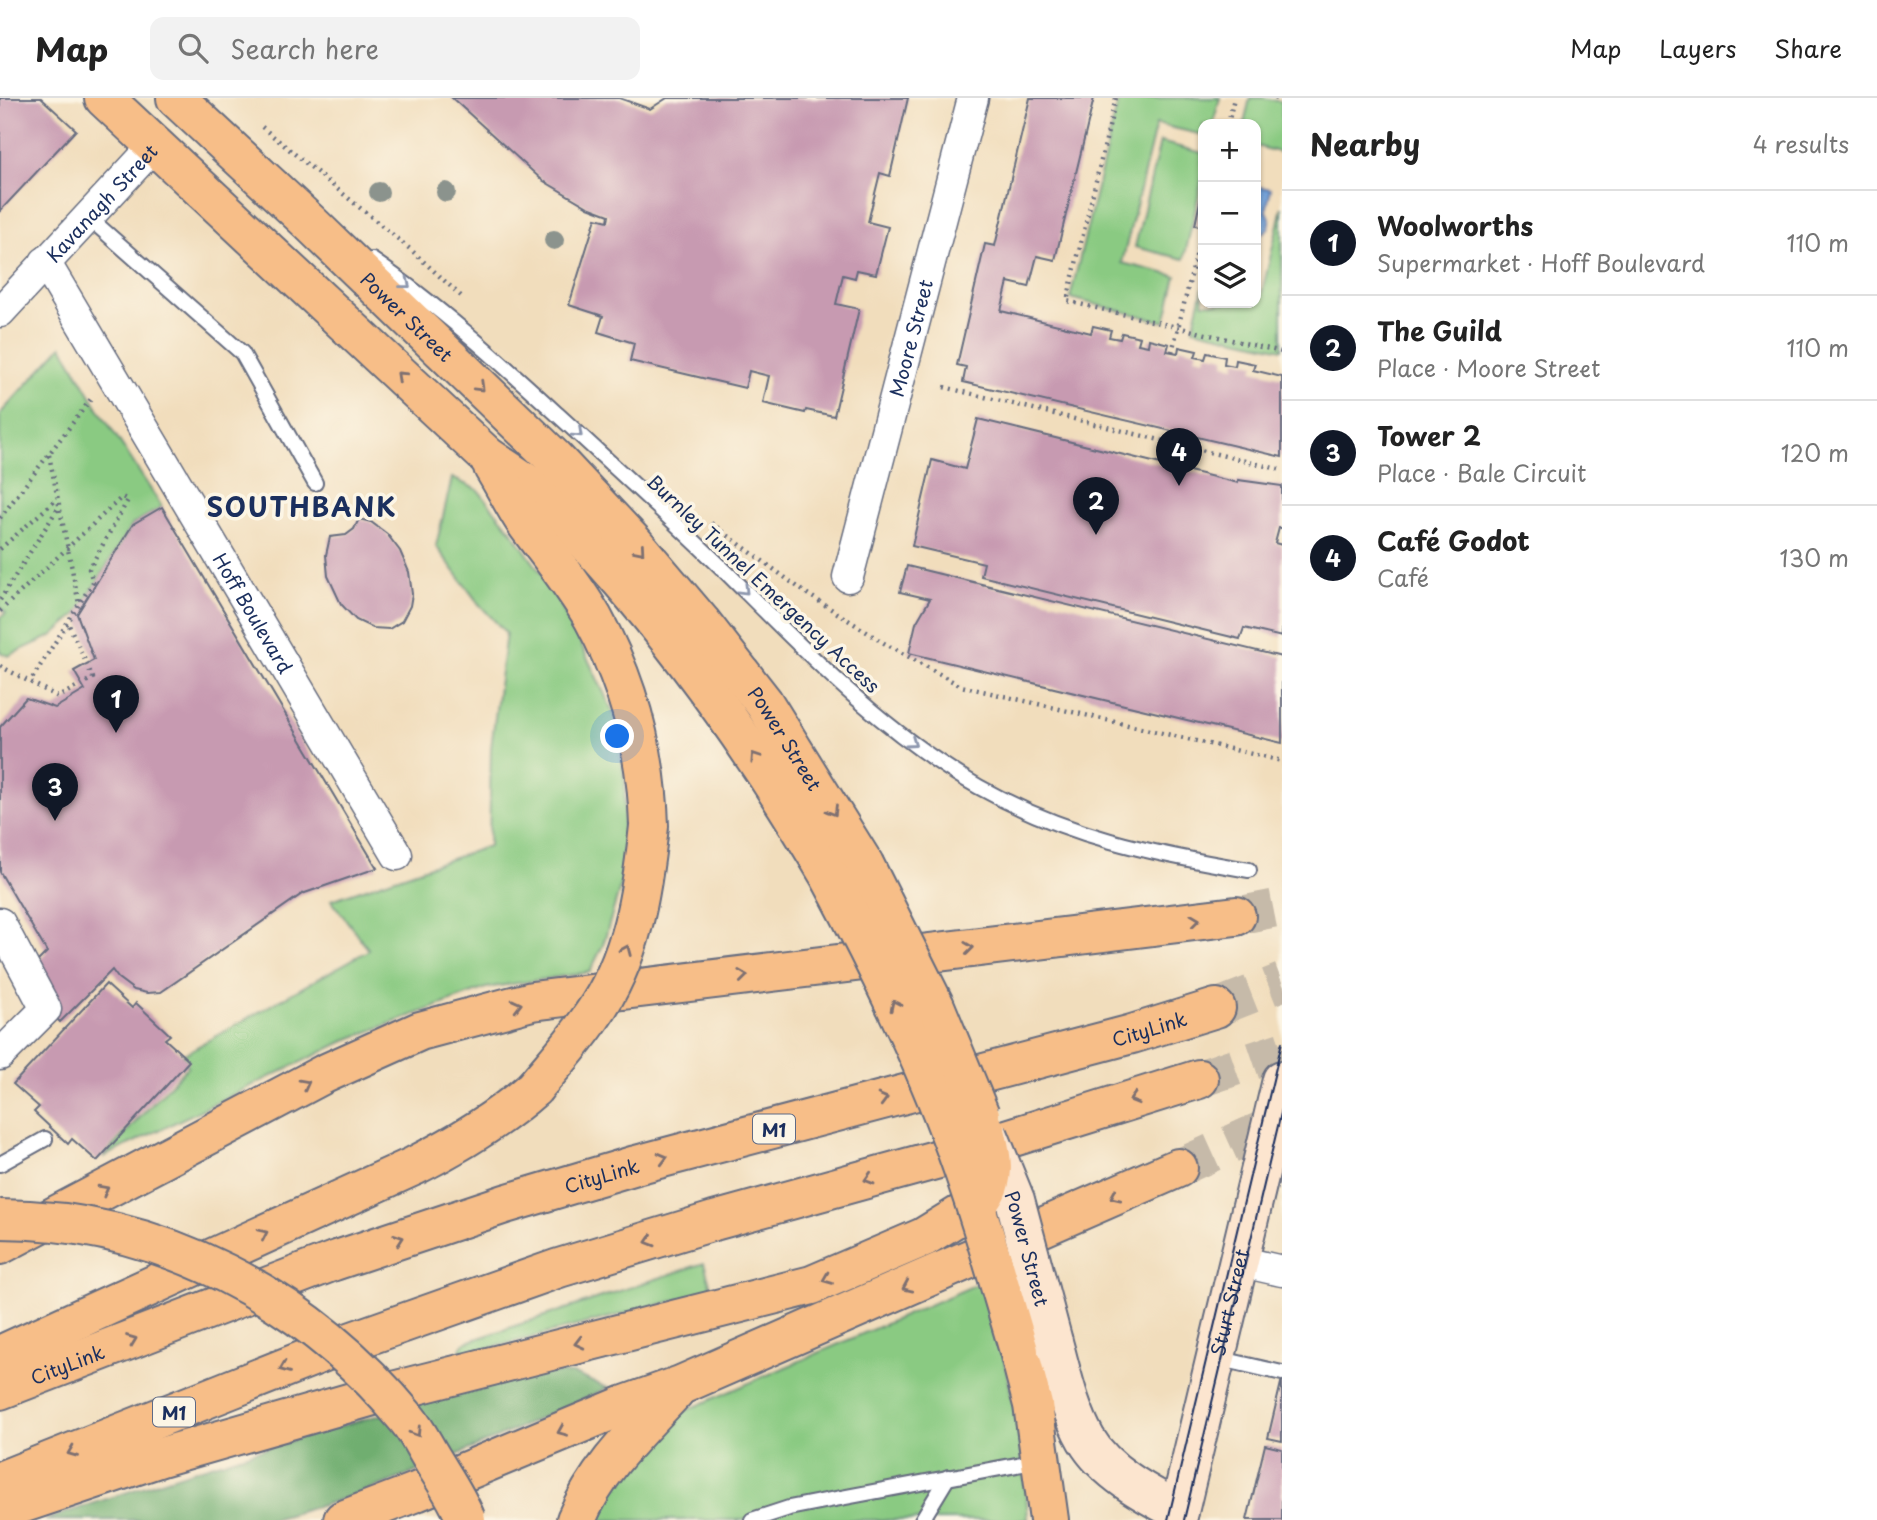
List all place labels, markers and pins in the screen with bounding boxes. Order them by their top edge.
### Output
pin: 4 [1156,428,1202,486]
pin: 2 [1073,477,1119,535]
pin: 1 [93,675,139,733]
pin: 3 [32,763,78,821]

